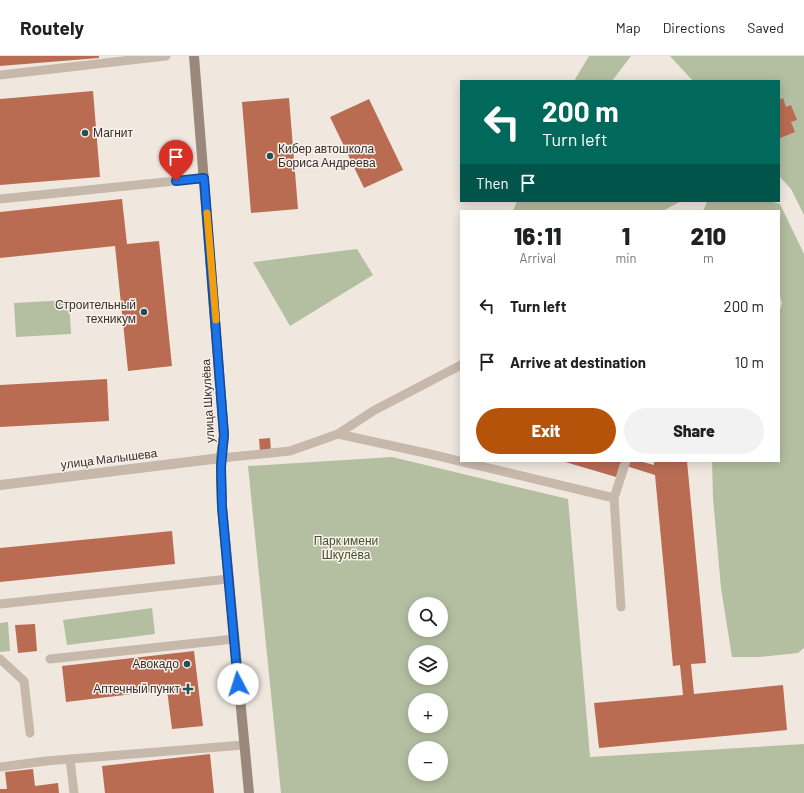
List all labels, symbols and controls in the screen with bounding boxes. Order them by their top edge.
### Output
text: Routely [20,16,84,39]
text: Map [616,19,641,36]
text: Directions [663,19,725,36]
text: Saved [747,19,784,36]
text: 200 m [542,94,619,128]
icon: left [476,96,528,148]
place label: Магнит [93,125,134,139]
marker: Магнит [80,128,90,138]
text: Turn left [542,128,608,150]
pin [159,140,193,181]
place label: Кибер автошкола Бориса Андреева [278,141,376,170]
icon: arrive [165,146,187,168]
marker: Кибер автошкола Бориса Андреева [265,151,275,161]
icon: arrive [517,172,539,194]
text: Then [476,174,509,192]
text: 16:11 [514,221,562,250]
text: 1 [622,221,630,250]
text: 210 [690,221,726,250]
text: Arrival [520,250,556,266]
text: min [615,250,637,266]
text: m [703,250,714,266]
icon: left [476,295,498,317]
place label: Строительный техникум [55,297,136,326]
text: Turn left [510,297,566,315]
text: 200 m [724,297,764,315]
marker: Строительный техникум [139,307,149,317]
icon: arrive [476,351,498,373]
text: Arrive at destination [510,353,646,371]
text: 10 m [735,353,764,371]
street label: улица Шкулёва [198,358,217,443]
button: Exit [476,408,616,454]
button: Share [624,408,764,454]
street label: улица Малышева [60,445,158,472]
park label: Парк имени Шкулёва [314,533,378,562]
map controls [408,597,448,781]
button: search [408,597,448,637]
button: layers [408,645,448,685]
place label: Авокадо [132,656,179,671]
marker: Авокадо [182,659,192,669]
position arrow [217,663,259,705]
place label: Аптечный пункт [93,681,180,696]
marker: Аптечный пункт [183,684,193,694]
button: + [408,693,448,733]
button: − [408,741,448,781]

